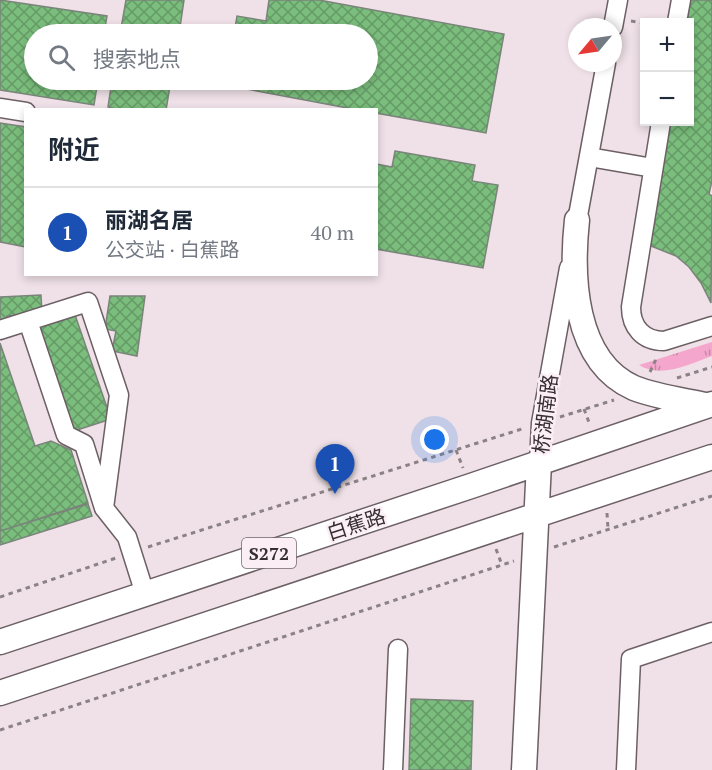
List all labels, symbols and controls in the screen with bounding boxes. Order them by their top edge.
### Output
north arrow [568,18,622,72]
map controls [640,18,694,126]
button: + [640,18,694,72]
search box [24,24,378,90]
icon: search [45,41,78,74]
text: 搜索地点 [93,44,181,73]
button: − [640,72,694,126]
text: 附近 [48,132,100,166]
text: 丽湖名居 [105,205,193,234]
text: 1 [62,219,73,246]
text: 40 m [311,219,354,246]
text: 公交站 · 白蕉路 [105,236,240,263]
street label: 桥湖南路 [527,373,563,455]
your location [420,425,449,454]
pin: 1 [316,444,354,494]
street label: 白蕉路 [323,502,389,546]
road number: S272 [242,538,296,568]

